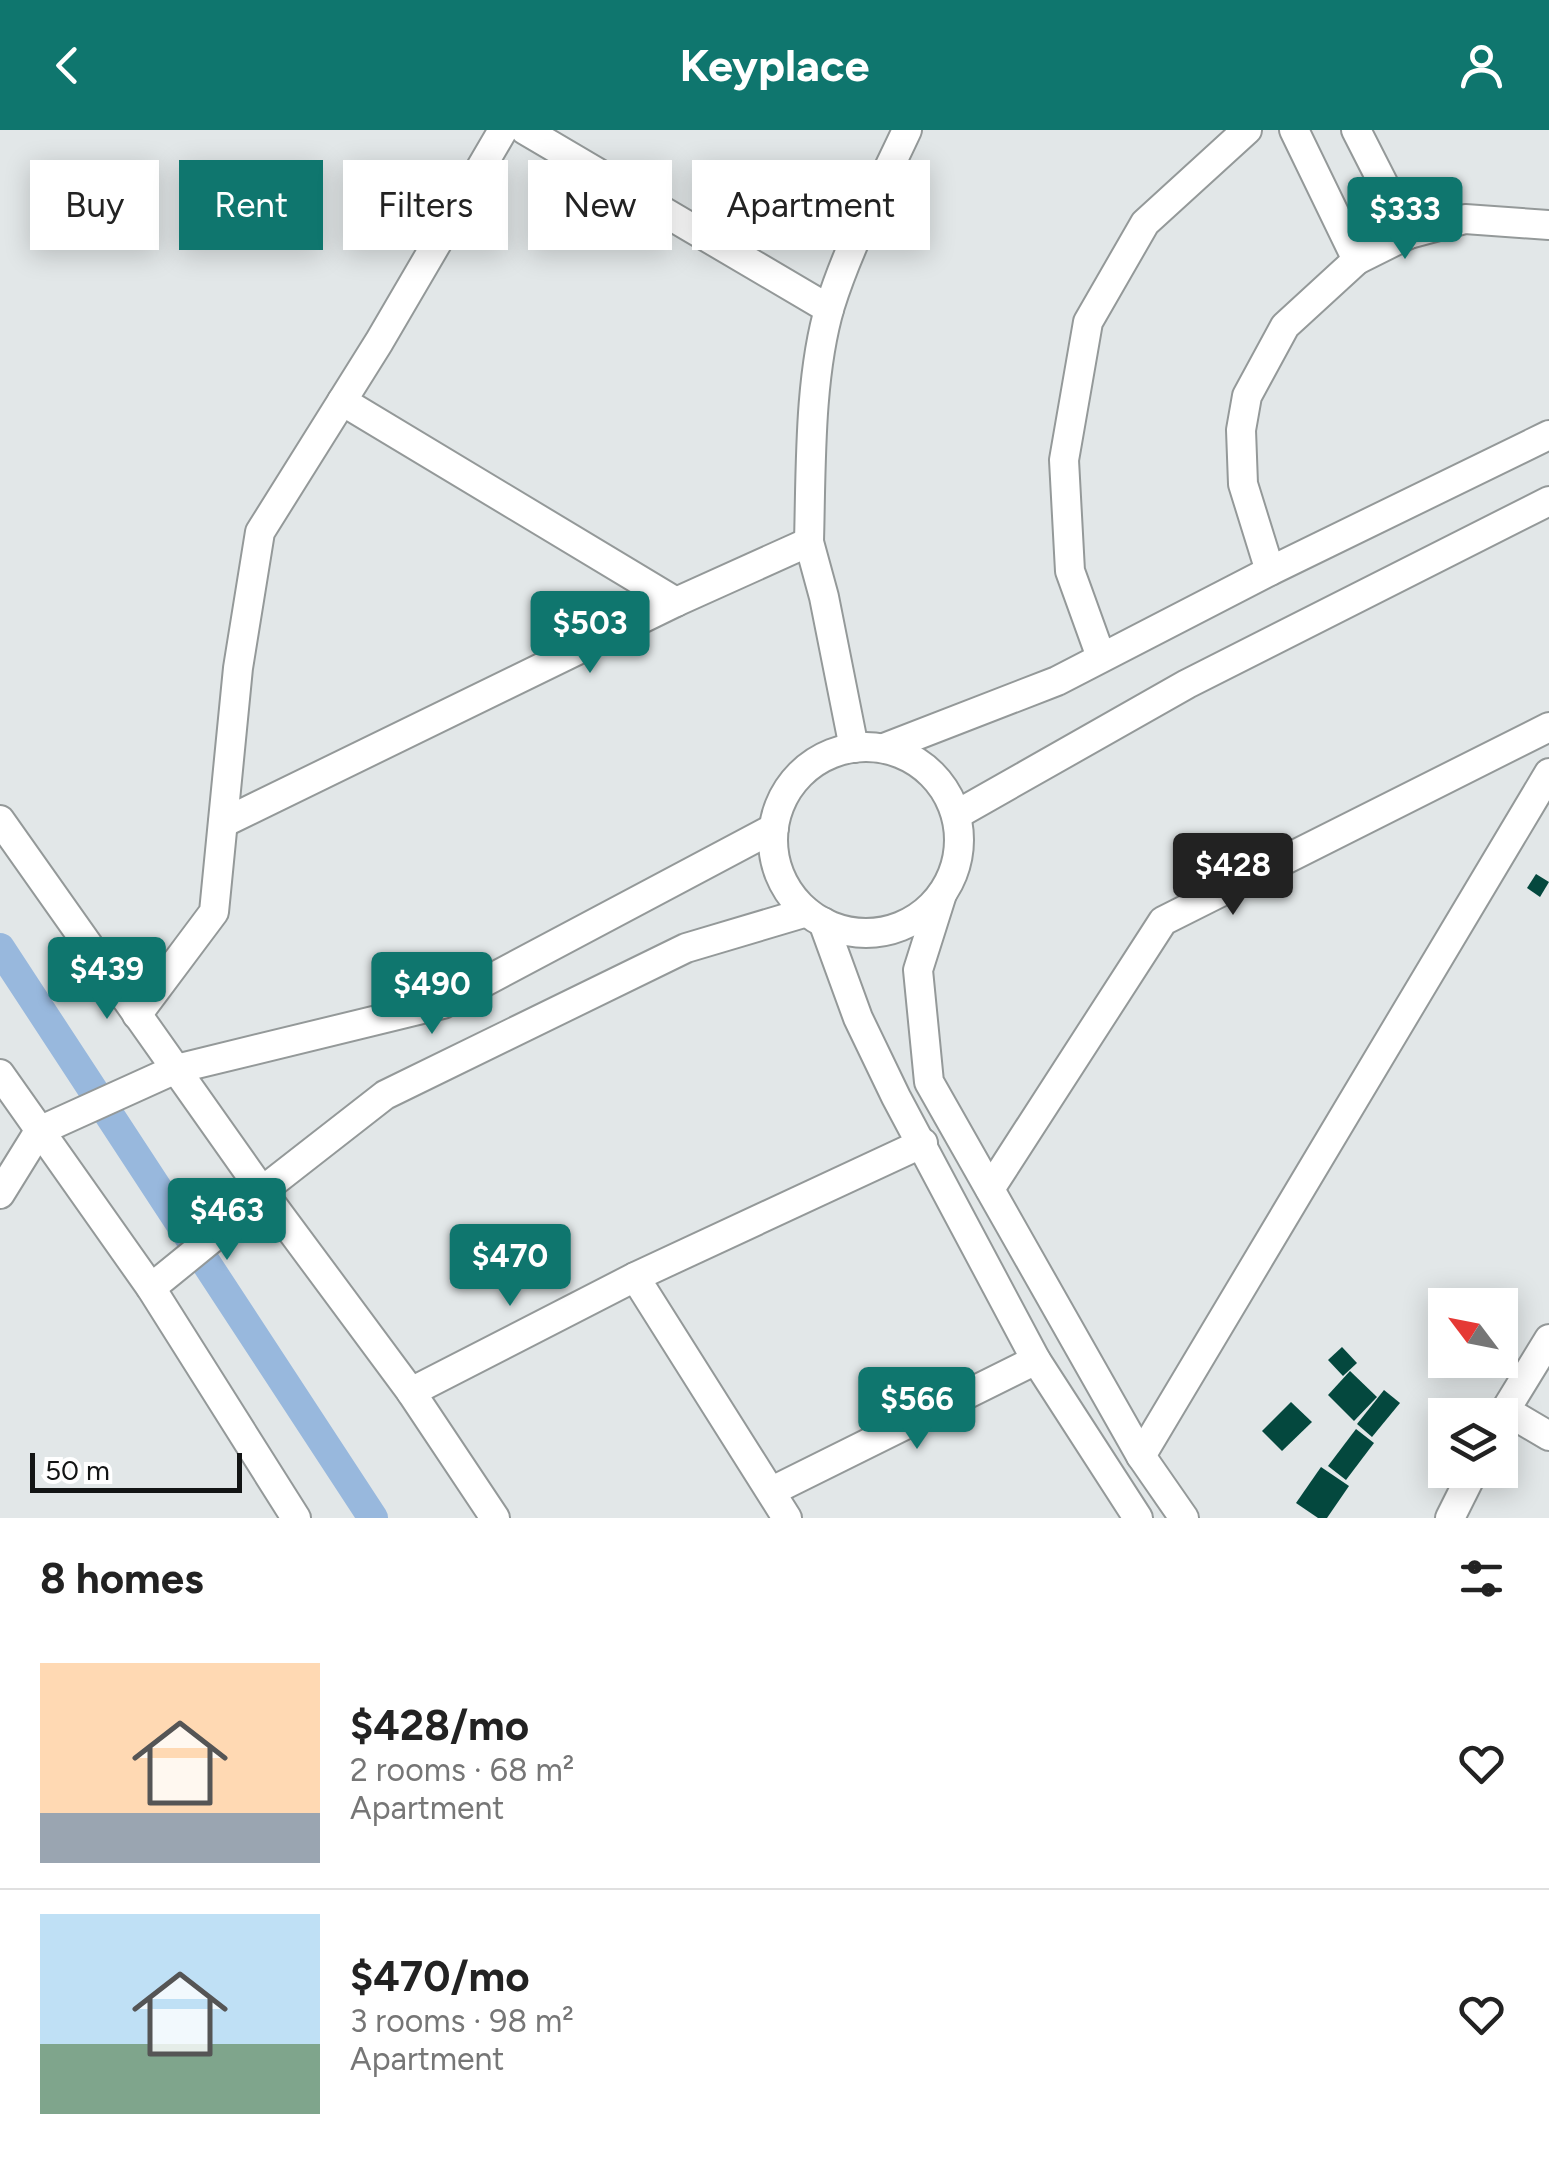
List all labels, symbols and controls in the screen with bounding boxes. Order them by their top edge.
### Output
icon: back [40,38,95,93]
text: Keyplace [679,38,870,92]
icon: person [1454,38,1509,93]
chip: Buy [30,160,159,250]
chip: Rent [179,160,323,250]
chip: Filters [343,160,508,250]
chip: New [528,160,672,250]
chip: Apartment [692,160,930,250]
pin: $333 [1346,177,1464,262]
text: $333 [1369,190,1441,228]
pin: $503 [531,591,649,676]
text: $503 [553,604,627,642]
pin: $428 [1174,833,1292,918]
text: $428 [1195,846,1271,884]
pin: $439 [48,937,166,1022]
text: $439 [70,950,144,988]
pin: $490 [373,952,491,1037]
text: $490 [393,965,471,1003]
pin: $463 [168,1178,286,1263]
text: $463 [190,1191,264,1229]
pin: $470 [451,1224,569,1309]
text: $470 [472,1237,548,1275]
north arrow [1428,1288,1518,1378]
map controls [1428,1288,1518,1488]
pin: $566 [858,1367,976,1452]
text: $566 [880,1380,954,1418]
button: layers [1428,1398,1518,1488]
scale bar [30,1448,242,1492]
text: 50 m [45,1453,110,1487]
icon: filters [1454,1551,1509,1606]
text: 8 homes [40,1553,204,1604]
text: $428/mo [350,1700,529,1751]
icon: home [120,1703,240,1823]
icon: heart [1454,1736,1509,1791]
text: 2 rooms · 68 m² [350,1751,574,1789]
text: Apartment [350,1789,504,1827]
text: $470/mo [350,1951,530,2002]
icon: home [120,1954,240,2074]
icon: heart [1454,1987,1509,2042]
text: 3 rooms · 98 m² [350,2002,574,2040]
text: Apartment [350,2040,504,2078]

